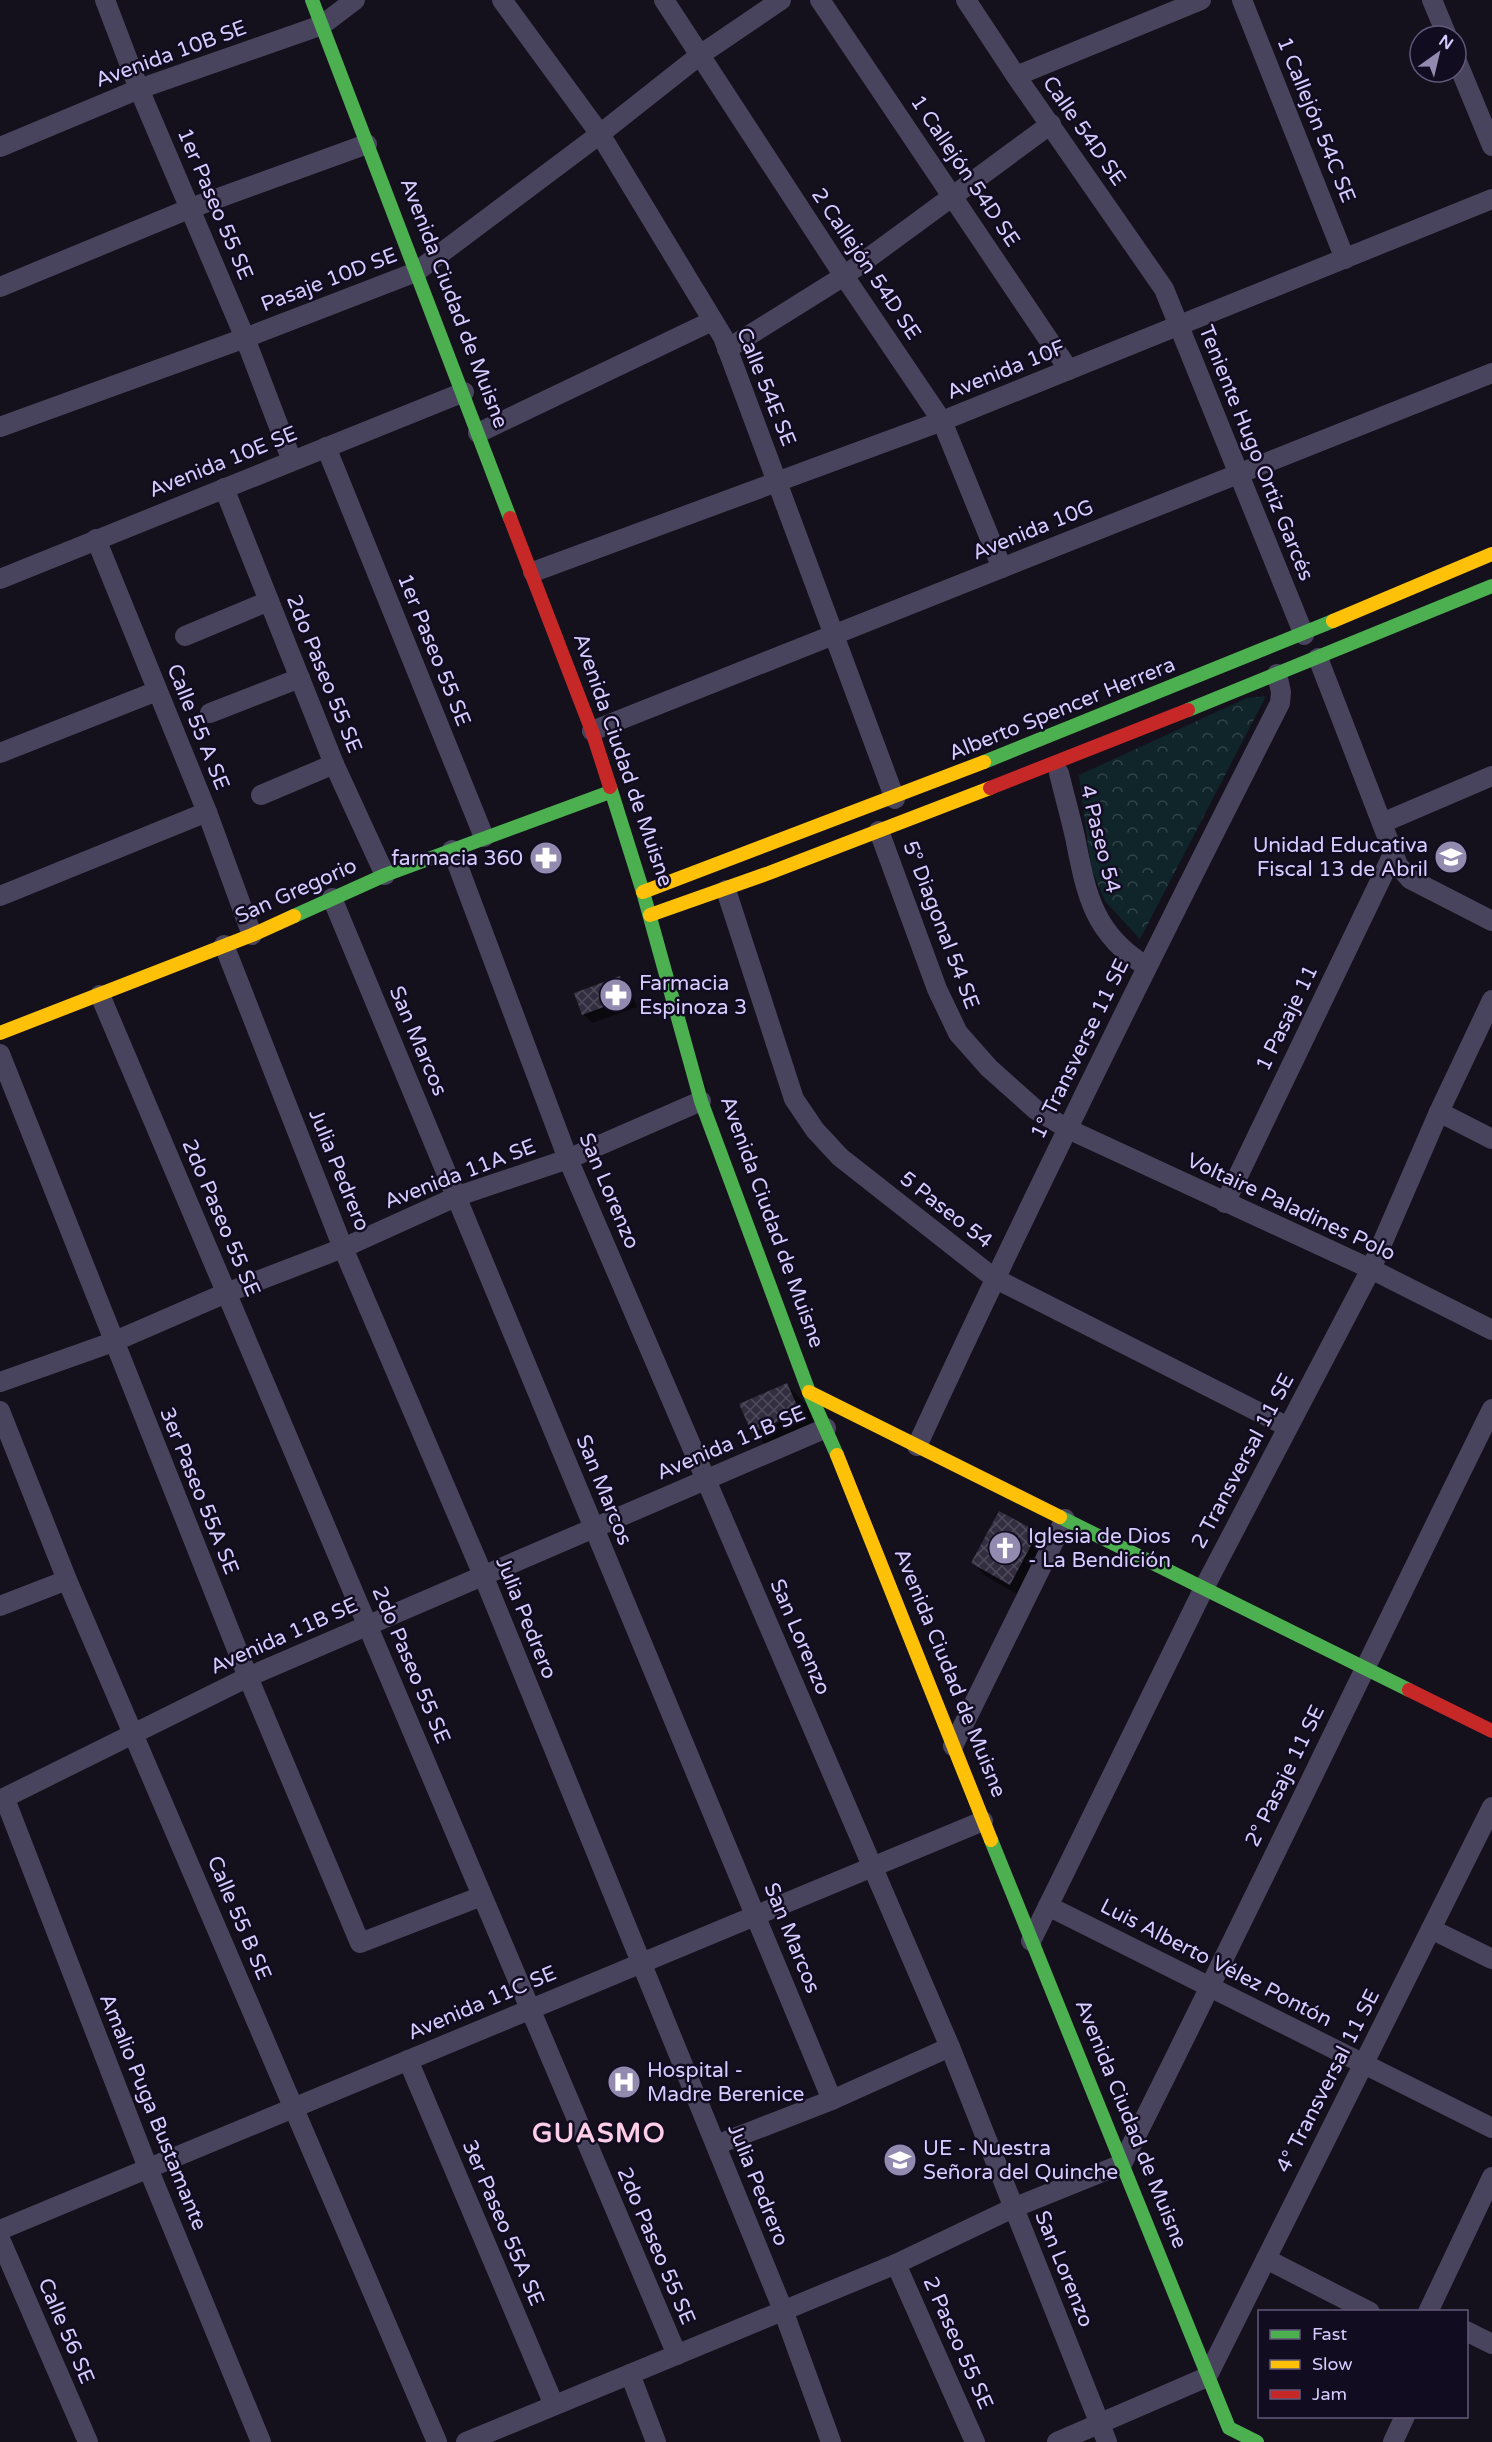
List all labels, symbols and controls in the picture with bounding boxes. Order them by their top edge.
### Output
street label: Avenida 10B SE [92,15,250,93]
north arrow [1408,24,1468,84]
text: N [1435,31,1457,54]
street label: 1 Callejón 54C SE [1271,33,1361,207]
street label: Calle 54D SE [1037,71,1131,191]
street label: 1 Callejón 54D SE [905,90,1025,252]
street label: 1er Paseo 55 SE [172,124,258,284]
street label: Avenida Ciudad de Muisne [395,174,513,432]
street label: 2 Callejón 54D SE [806,183,926,345]
street label: Pasaje 10D SE [257,243,401,317]
street label: Teniente Hugo Ortiz Garcés [1193,322,1319,584]
street label: Calle 54E SE [731,324,801,450]
street label: Avenida 10F [943,335,1069,405]
street label: Avenida 10E SE [145,421,301,503]
street label: Avenida 10G [969,494,1097,566]
street label: 1er Paseo 55 SE [392,570,476,730]
street label: 2do Paseo 55 SE [281,591,367,757]
street label: Avenida Ciudad de Muisne [568,630,678,890]
street label: Alberto Spencer Herrera [945,652,1179,766]
street label: Calle 55 A SE [161,660,235,794]
street label: 4 Paseo 54 [1074,782,1126,896]
place label: Unidad Educativa Fiscal 13 de Abril [1253,833,1428,882]
street label: 5° Diagonal 54 SE [897,837,985,1013]
school or university icon: Unidad Educativa Fiscal 13 de Abril [1433,839,1469,875]
pharmacy icon: farmacia 360 [528,840,564,876]
place label: farmacia 360 [391,846,523,871]
street label: San Gregorio [231,853,361,929]
street label: 1° Transverse 11 SE [1026,955,1134,1143]
street label: 1 Pasaje 11 [1251,961,1323,1075]
place label: Farmacia Espinoza 3 [639,971,747,1020]
pharmacy icon: Farmacia Espinoza 3 [598,977,634,1013]
street label: San Marcos [384,982,452,1100]
street label: Avenida Ciudad de Muisne [715,1093,829,1351]
street label: Julia Pedrero [303,1105,375,1235]
street label: San Lorenzo [573,1129,645,1253]
street label: Avenida 11A SE [381,1134,539,1214]
street label: 2do Paseo 55 SE [177,1136,265,1300]
street label: Voltaire Paladines Polo [1183,1148,1399,1266]
street label: 5 Paseo 54 [895,1166,997,1254]
street label: 2 Transversal 11 SE [1186,1369,1300,1553]
street label: Avenida 11B SE [653,1400,809,1486]
street label: 3er Paseo 55A SE [154,1404,244,1578]
street label: San Marcos [571,1431,637,1549]
place label: Iglesia de Dios - La Bendición [1028,1524,1171,1573]
church icon: Iglesia de Dios - La Bendición [987,1530,1023,1566]
street label: Avenida Ciudad de Muisne [889,1545,1011,1801]
street label: Julia Pedrero [490,1553,562,1683]
street label: San Lorenzo [764,1575,836,1699]
street label: 2do Paseo 55 SE [367,1583,455,1747]
street label: Avenida 11B SE [206,1592,362,1680]
street label: 2° Pasaje 11 SE [1240,1701,1330,1851]
street label: Calle 55 B SE [202,1852,276,1984]
street label: San Marcos [759,1879,825,1997]
street label: Luis Alberto Vélez Pontón [1096,1894,1336,2032]
street label: Avenida 11C SE [404,1960,560,2046]
street label: 4° Transversal 11 SE [1271,1985,1385,2177]
street label: Amalio Puga Bustamante [94,1990,212,2234]
street label: Avenida Ciudad de Muisne [1070,1996,1192,2252]
place label: Hospital - Madre Berenice [647,2058,804,2107]
hospital icon: Hospital - Madre Berenice [606,2064,642,2100]
district label: GUASMO [532,2117,666,2150]
street label: Julia Pedrero [722,2120,794,2250]
street label: 3er Paseo 55A SE [457,2136,549,2310]
place label: UE - Nuestra Señora del Quinche [923,2136,1118,2185]
school or university icon: UE - Nuestra Señora del Quinche [882,2142,918,2178]
street label: 2do Paseo 55 SE [612,2164,700,2328]
street label: San Lorenzo [1029,2207,1099,2331]
street label: 2 Paseo 55 SE [918,2273,998,2413]
street label: Calle 56 SE [33,2274,99,2388]
legend [1258,2310,1468,2418]
text: Fast [1312,2323,1347,2345]
text: Slow [1312,2353,1353,2375]
text: Jam [1312,2383,1347,2405]

